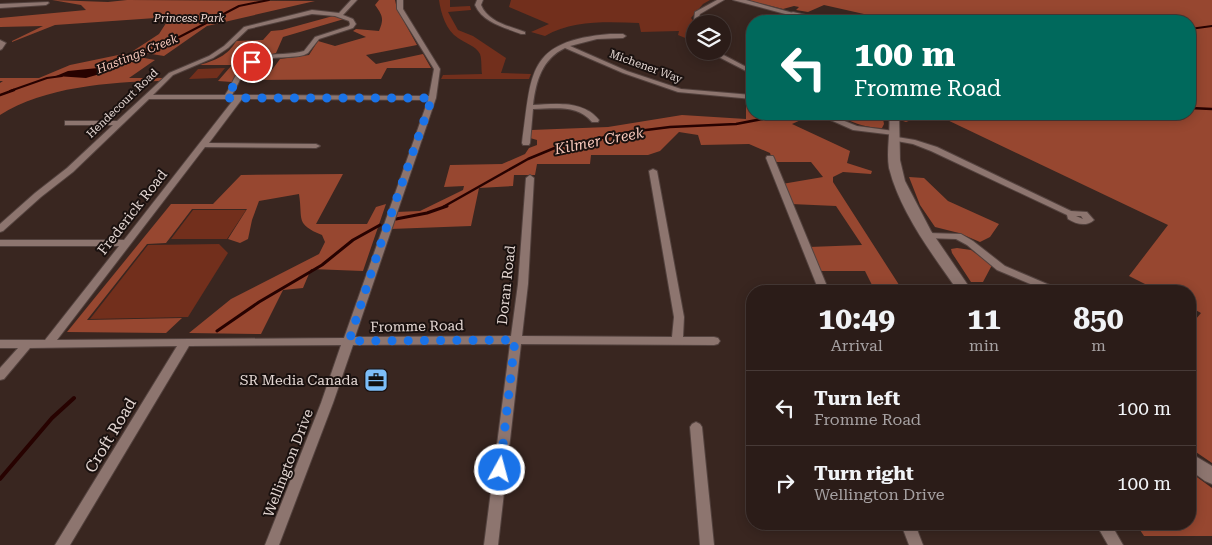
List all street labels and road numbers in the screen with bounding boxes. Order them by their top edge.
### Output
street label: Michener Way [608,47,685,86]
street label: Hendecourt Road [84,66,161,141]
street label: Frederick Road [94,166,170,258]
street label: Doran Road [494,245,518,325]
street label: Fromme Road [370,317,464,335]
street label: Croft Road [81,395,140,476]
street label: Wellington Drive [260,407,316,519]

